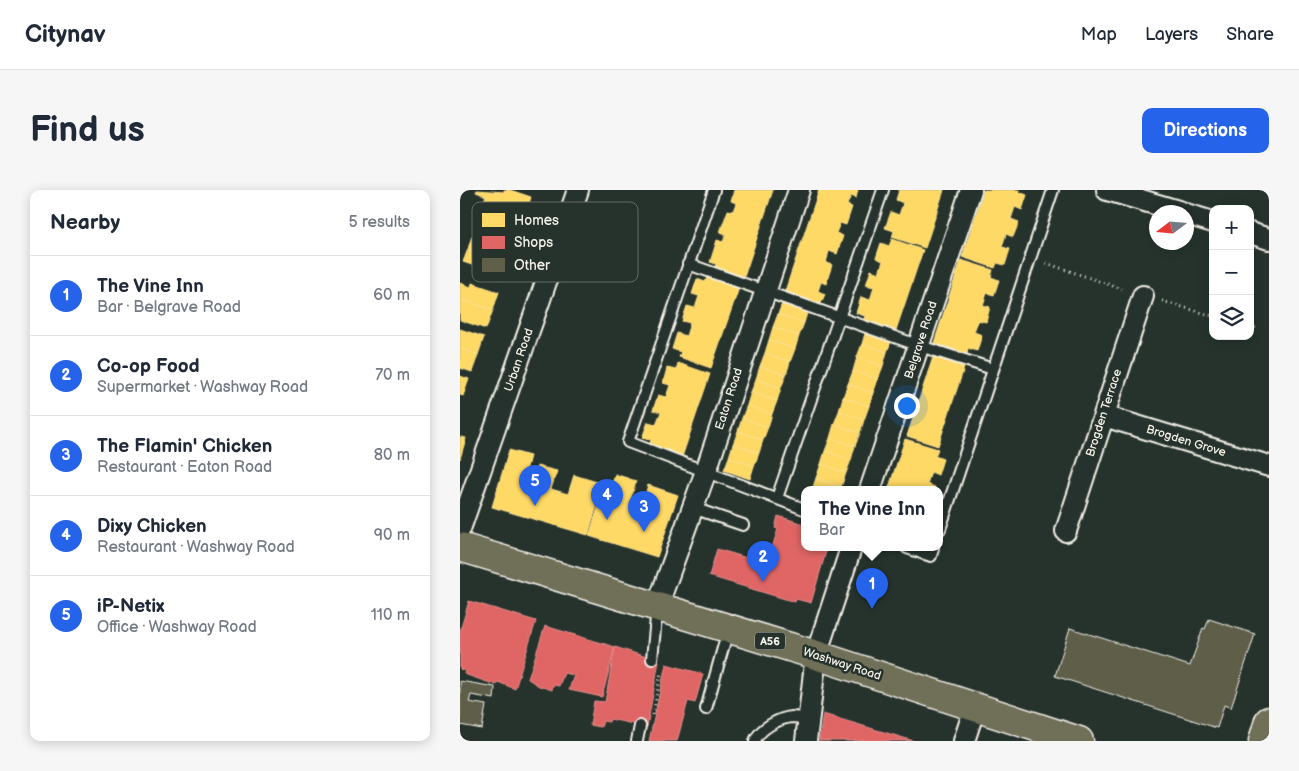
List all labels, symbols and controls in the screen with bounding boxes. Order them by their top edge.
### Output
text: Citynav [25,20,106,49]
text: Map [1081,24,1117,45]
text: Layers [1145,24,1198,45]
text: Share [1226,24,1274,45]
button: Directions [1142,108,1269,153]
text: Find us [30,109,145,152]
legend [472,202,638,282]
north arrow [1149,205,1194,250]
map controls [1209,205,1254,340]
button: + [1209,205,1254,250]
text: Nearby [50,210,120,235]
text: Homes [514,212,559,229]
text: 5 results [348,213,410,232]
text: Shops [514,234,553,251]
button: − [1209,250,1254,295]
text: Other [514,257,551,274]
text: The Vine Inn [97,275,204,298]
text: 1 [63,286,69,305]
text: 60 m [373,286,410,305]
button: layers [1209,295,1254,340]
text: Bar · Belgrave Road [97,298,241,317]
street label: Belgrave Road [901,299,941,381]
street label: Urban Road [501,326,537,394]
text: Co-op Food [97,355,200,378]
text: 2 [61,366,71,385]
text: 70 m [375,366,410,385]
street label: Eaton Road [712,366,746,432]
street label: Brogden Terrace [1083,367,1125,459]
text: Supermarket · Washway Road [97,378,308,397]
your location [894,393,920,419]
street label: Brogden Grove [1144,422,1228,460]
text: The Flamin' Chicken [97,435,272,458]
text: 3 [61,446,71,465]
text: 80 m [374,446,410,465]
text: Restaurant · Eaton Road [97,458,272,477]
pin: 5 [519,465,551,506]
pin: 4 [591,479,623,520]
popup [801,486,943,551]
pin: 3 [628,491,660,532]
text: The Vine Inn [819,498,925,521]
text: Dixy Chicken [97,515,207,538]
text: Bar [819,521,844,540]
text: 4 [61,526,71,545]
text: 90 m [374,526,410,545]
text: Restaurant · Washway Road [97,538,295,557]
pin: 2 [747,541,779,582]
pin: 1 [856,568,888,609]
text: iP-Netix [97,595,164,618]
text: 5 [61,606,71,625]
text: 110 m [371,606,410,625]
text: Office · Washway Road [97,618,257,637]
road number: A56 [755,632,785,650]
street label: Washway Road [801,644,883,684]

